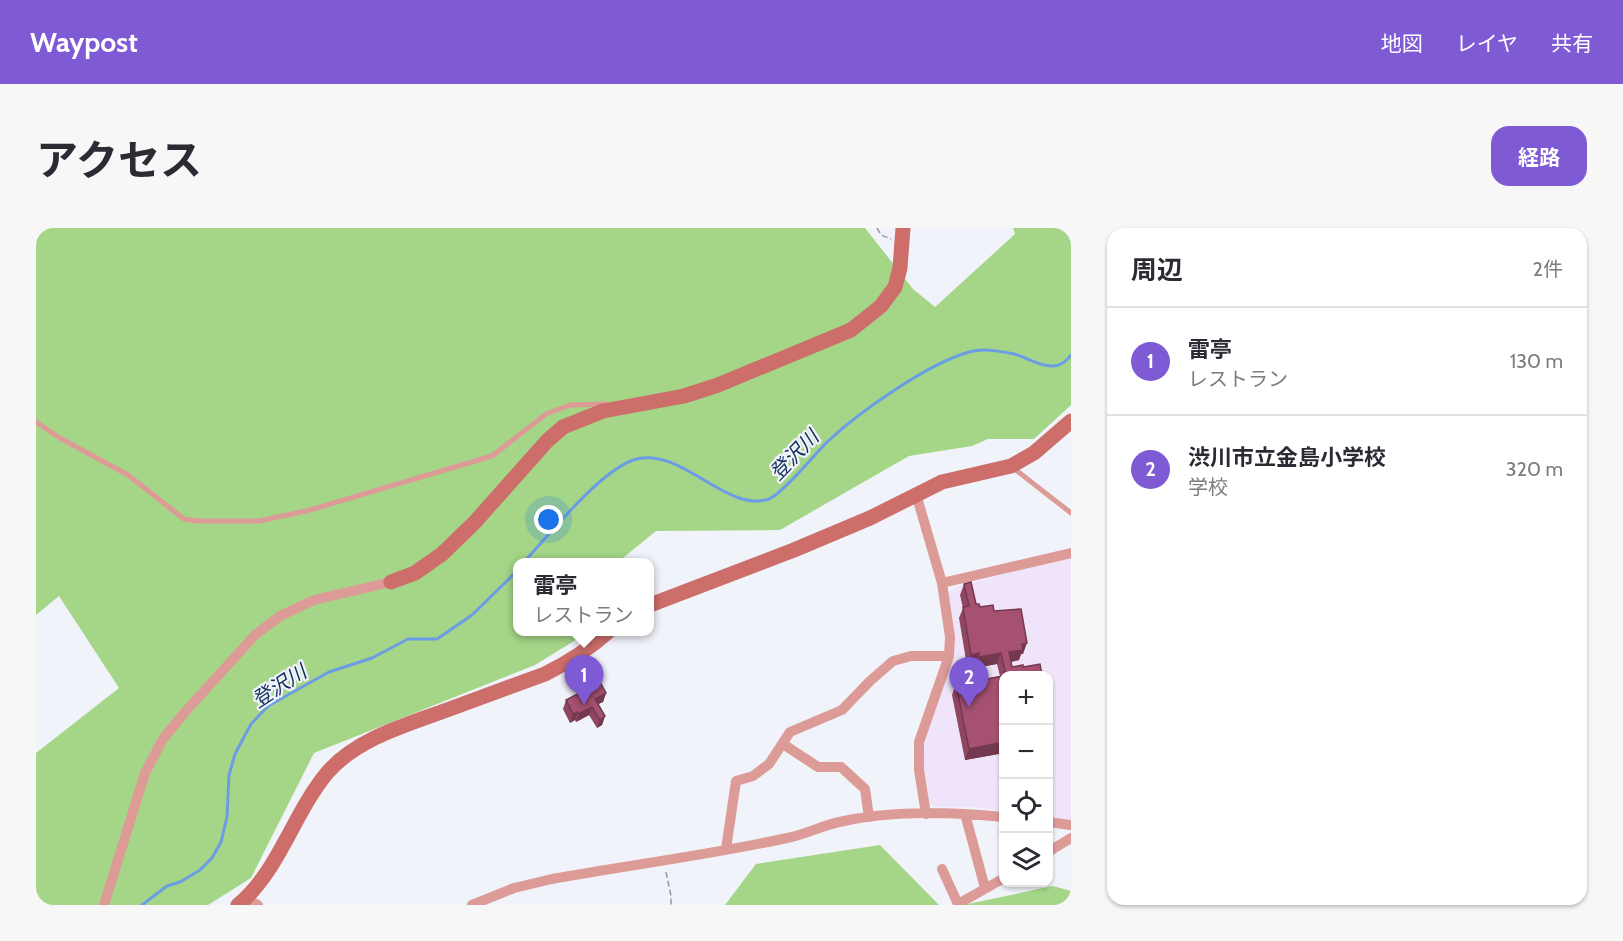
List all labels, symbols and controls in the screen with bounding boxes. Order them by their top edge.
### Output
text: Waypost [30,25,138,59]
text: 地図 [1381,31,1423,56]
text: レイヤ [1456,31,1518,56]
text: 共有 [1551,31,1593,56]
button: 経路 [1491,126,1587,186]
text: アクセス [36,134,202,186]
text: 周辺 [1131,254,1183,286]
text: 2件 [1533,257,1563,281]
text: 雷亭 [1188,336,1232,363]
text: 1 [1147,349,1154,373]
text: 130 m [1510,349,1563,373]
text: レストラン [1188,367,1288,391]
water label: 登沢川 [765,424,825,485]
text: 渋川市立金島小学校 [1188,444,1386,471]
text: 2 [1145,457,1156,481]
text: 320 m [1506,457,1563,481]
text: 学校 [1188,475,1228,499]
your location [534,505,563,534]
popup [513,558,654,636]
text: 雷亭 [534,572,578,599]
text: レストラン [534,603,634,627]
pin: 1 [564,656,604,705]
pin: 2 [950,658,988,707]
water label: 登沢川 [247,659,312,712]
map controls [999,671,1053,887]
button: + [999,671,1053,725]
button: − [999,725,1053,779]
button: locate [999,779,1053,833]
button: layers [999,833,1053,887]

